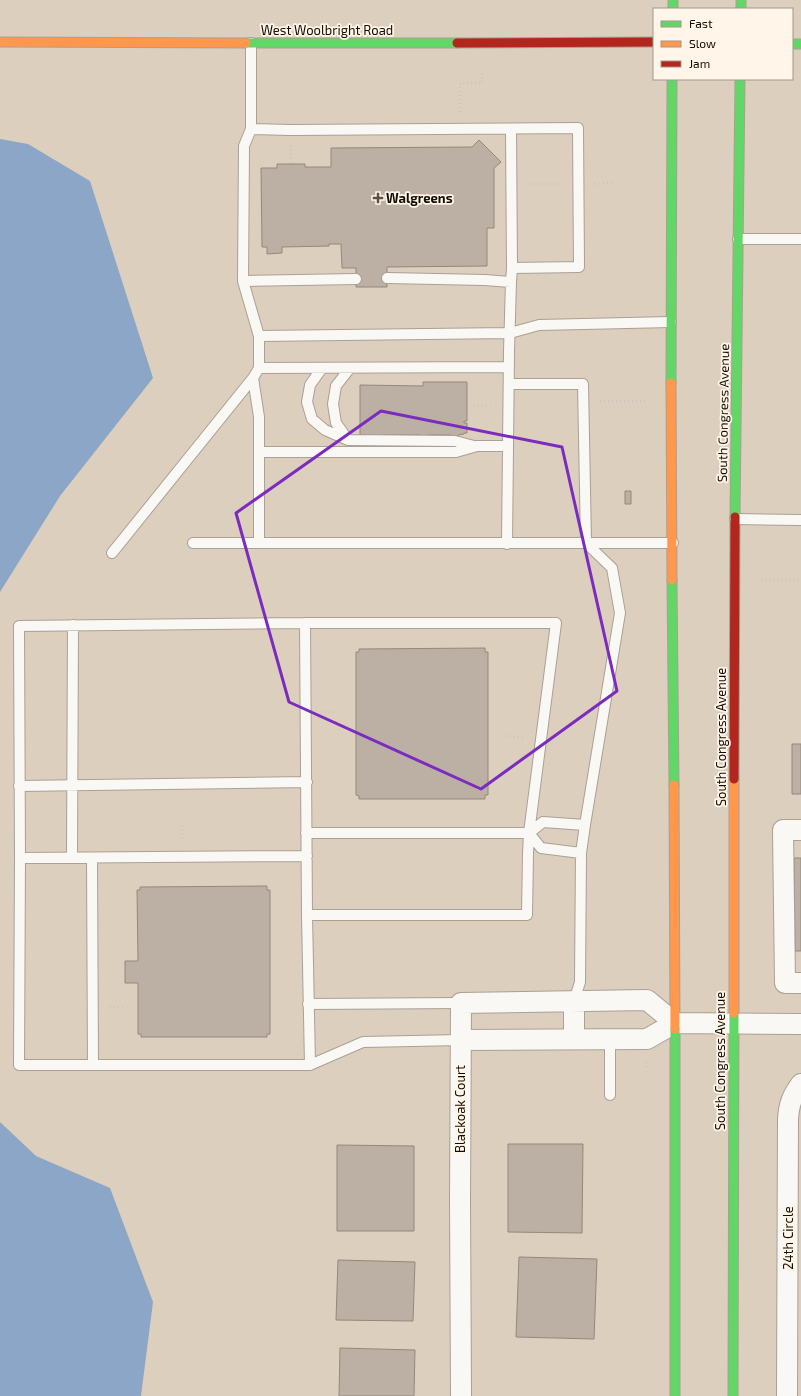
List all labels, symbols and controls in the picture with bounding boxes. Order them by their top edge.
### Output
legend [653,8,793,80]
text: Fast [689,16,713,30]
street label: West Woolbright Road [261,22,393,38]
text: Slow [689,36,716,50]
text: Jam [689,56,710,70]
place label: Walgreens [386,190,453,206]
marker: Walgreens [373,193,383,203]
street label: South Congress Avenue [714,344,732,482]
street label: South Congress Avenue [713,668,729,806]
street label: South Congress Avenue [712,992,728,1130]
street label: Blackoak Court [452,1065,468,1153]
street label: 24th Circle [780,1206,796,1270]

